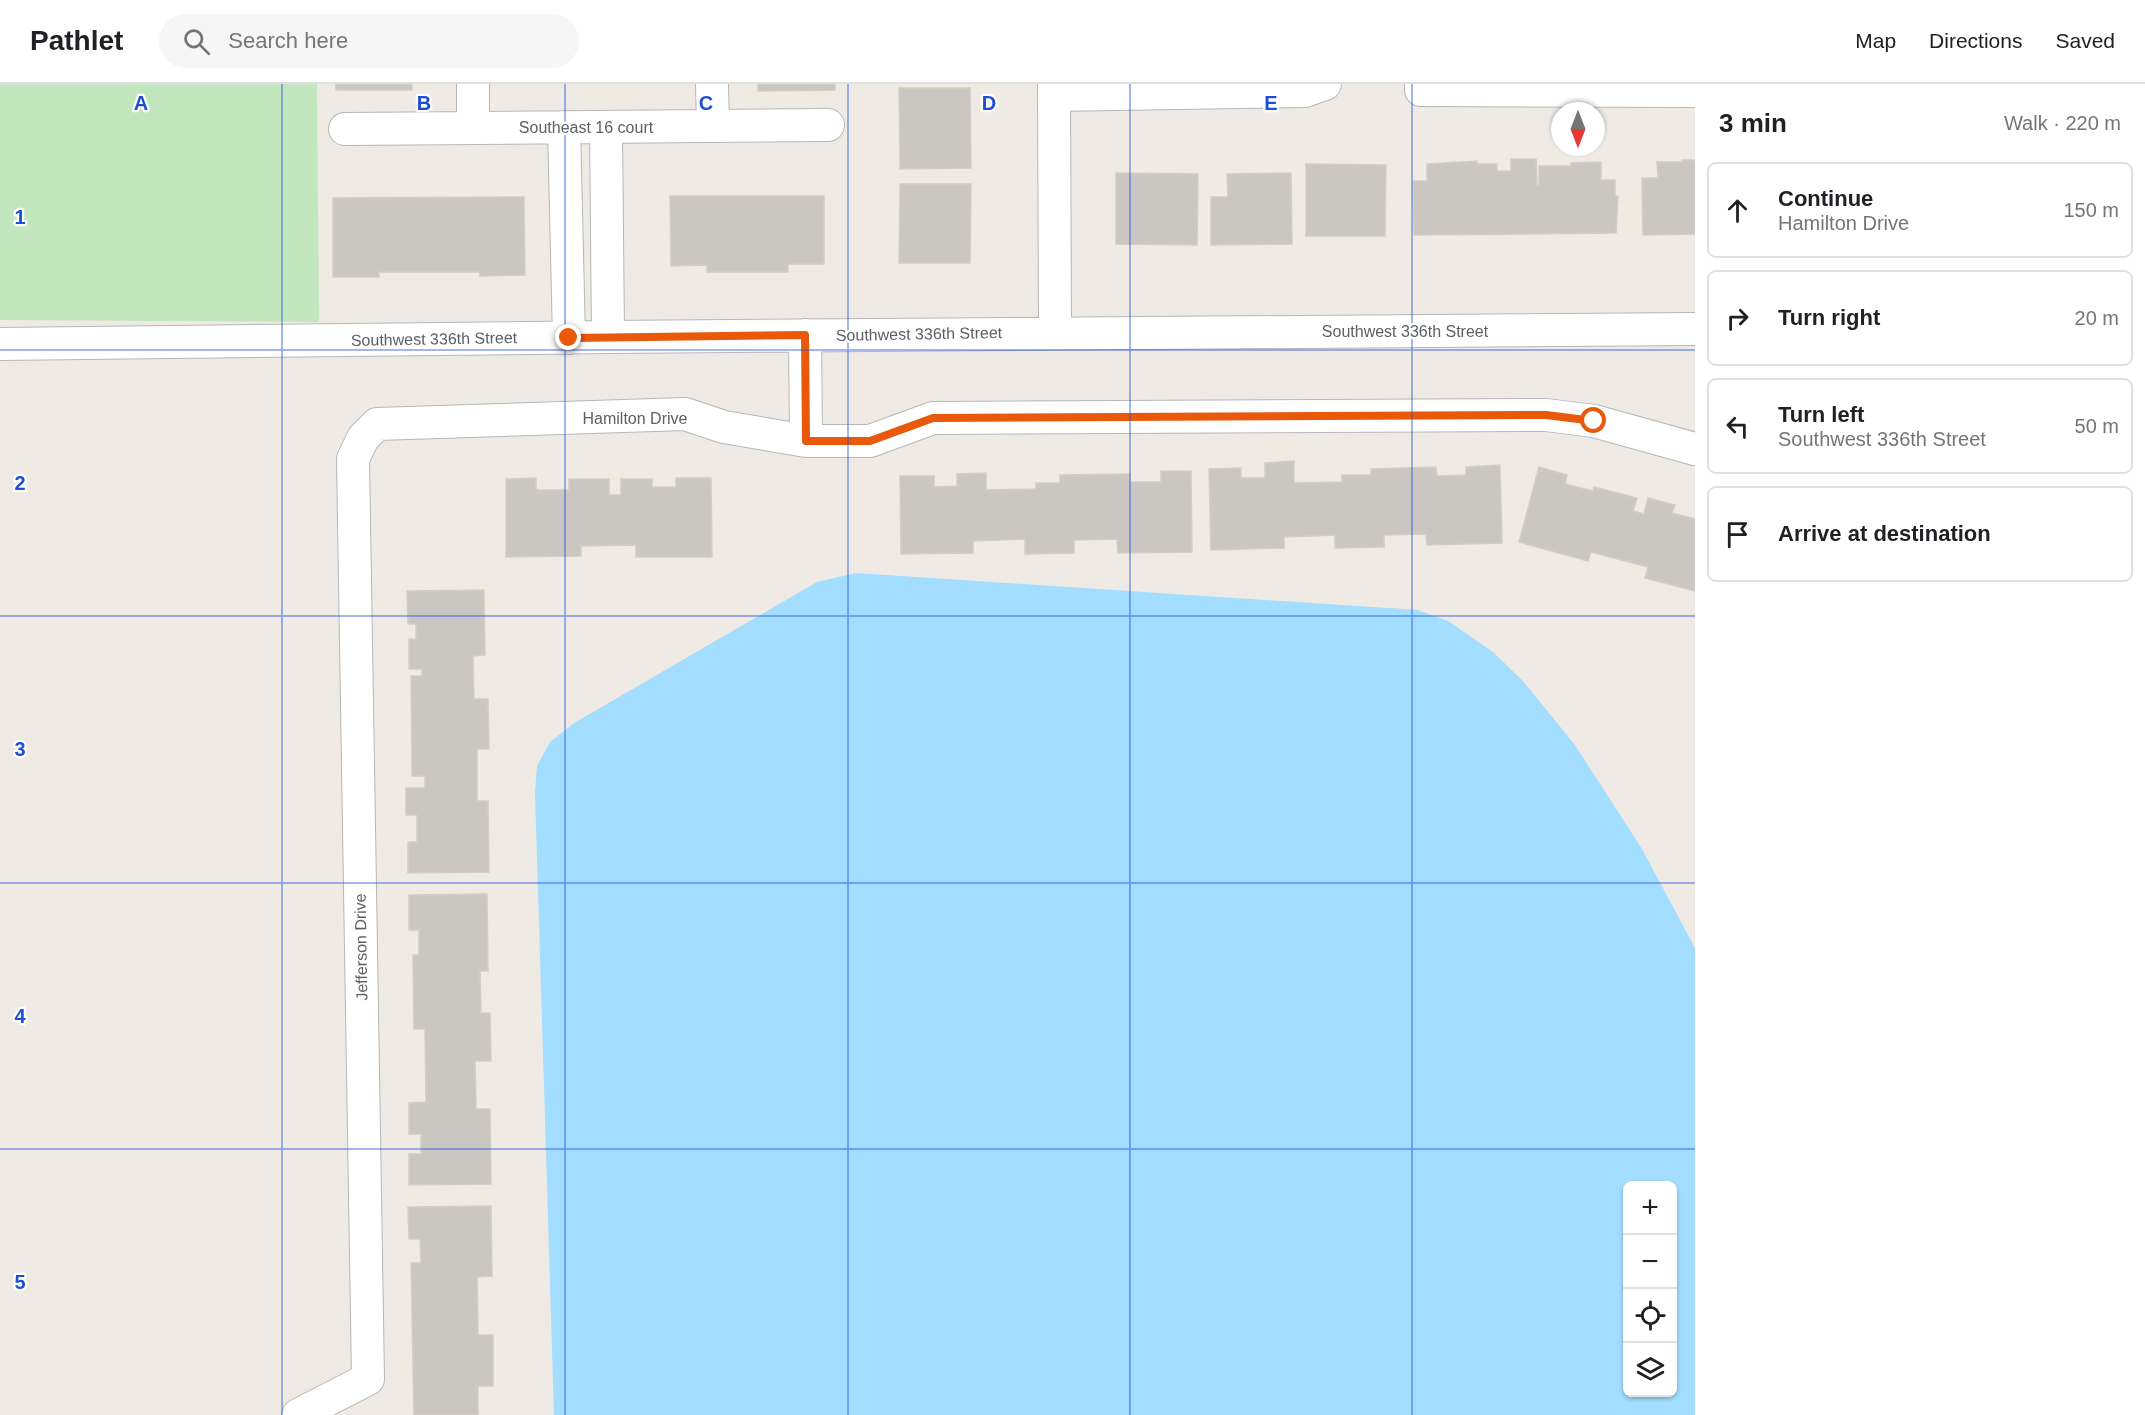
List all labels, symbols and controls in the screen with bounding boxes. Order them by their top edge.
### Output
search box [159,14,579,68]
text: Pathlet [30,25,123,56]
icon: search [180,25,213,58]
text: Search here [228,28,348,53]
text: Map [1855,29,1896,52]
text: Directions [1929,29,2022,52]
text: Saved [2055,29,2115,52]
text: A [134,92,148,114]
text: B [417,92,431,114]
text: C [699,92,713,114]
text: D [982,92,996,114]
text: E [1264,92,1278,114]
north arrow [1551,102,1605,156]
text: 3 min [1719,108,1787,138]
text: Walk · 220 m [2004,112,2121,134]
street label: Southeast 16 court [519,119,654,136]
text: Continue [1778,186,1873,211]
icon: ahead [1721,194,1754,227]
text: 150 m [2063,199,2119,221]
text: 1 [14,206,26,228]
text: Hamilton Drive [1778,212,1909,234]
icon: right [1721,302,1754,335]
text: Turn right [1778,305,1880,330]
text: 20 m [2075,307,2119,329]
street label: Southwest 336th Street [1322,323,1489,340]
route end [555,324,581,350]
street label: Southwest 336th Street [836,324,1003,344]
street label: Southwest 336th Street [351,329,518,349]
text: Turn left [1778,402,1864,427]
route start [1580,407,1606,433]
street label: Hamilton Drive [583,410,688,427]
icon: left [1721,410,1754,443]
text: 50 m [2075,415,2119,437]
text: Southwest 336th Street [1778,428,1986,450]
text: 2 [14,472,26,494]
icon: arrive [1721,518,1754,551]
text: Arrive at destination [1778,521,1991,546]
text: 3 [14,738,26,760]
street label: Jefferson Drive [352,893,370,1001]
text: 4 [14,1005,26,1027]
map controls [1623,1181,1677,1397]
button: + [1623,1181,1677,1235]
button: − [1623,1235,1677,1289]
text: 5 [14,1271,26,1293]
button: locate [1623,1289,1677,1343]
button: layers [1623,1343,1677,1397]

